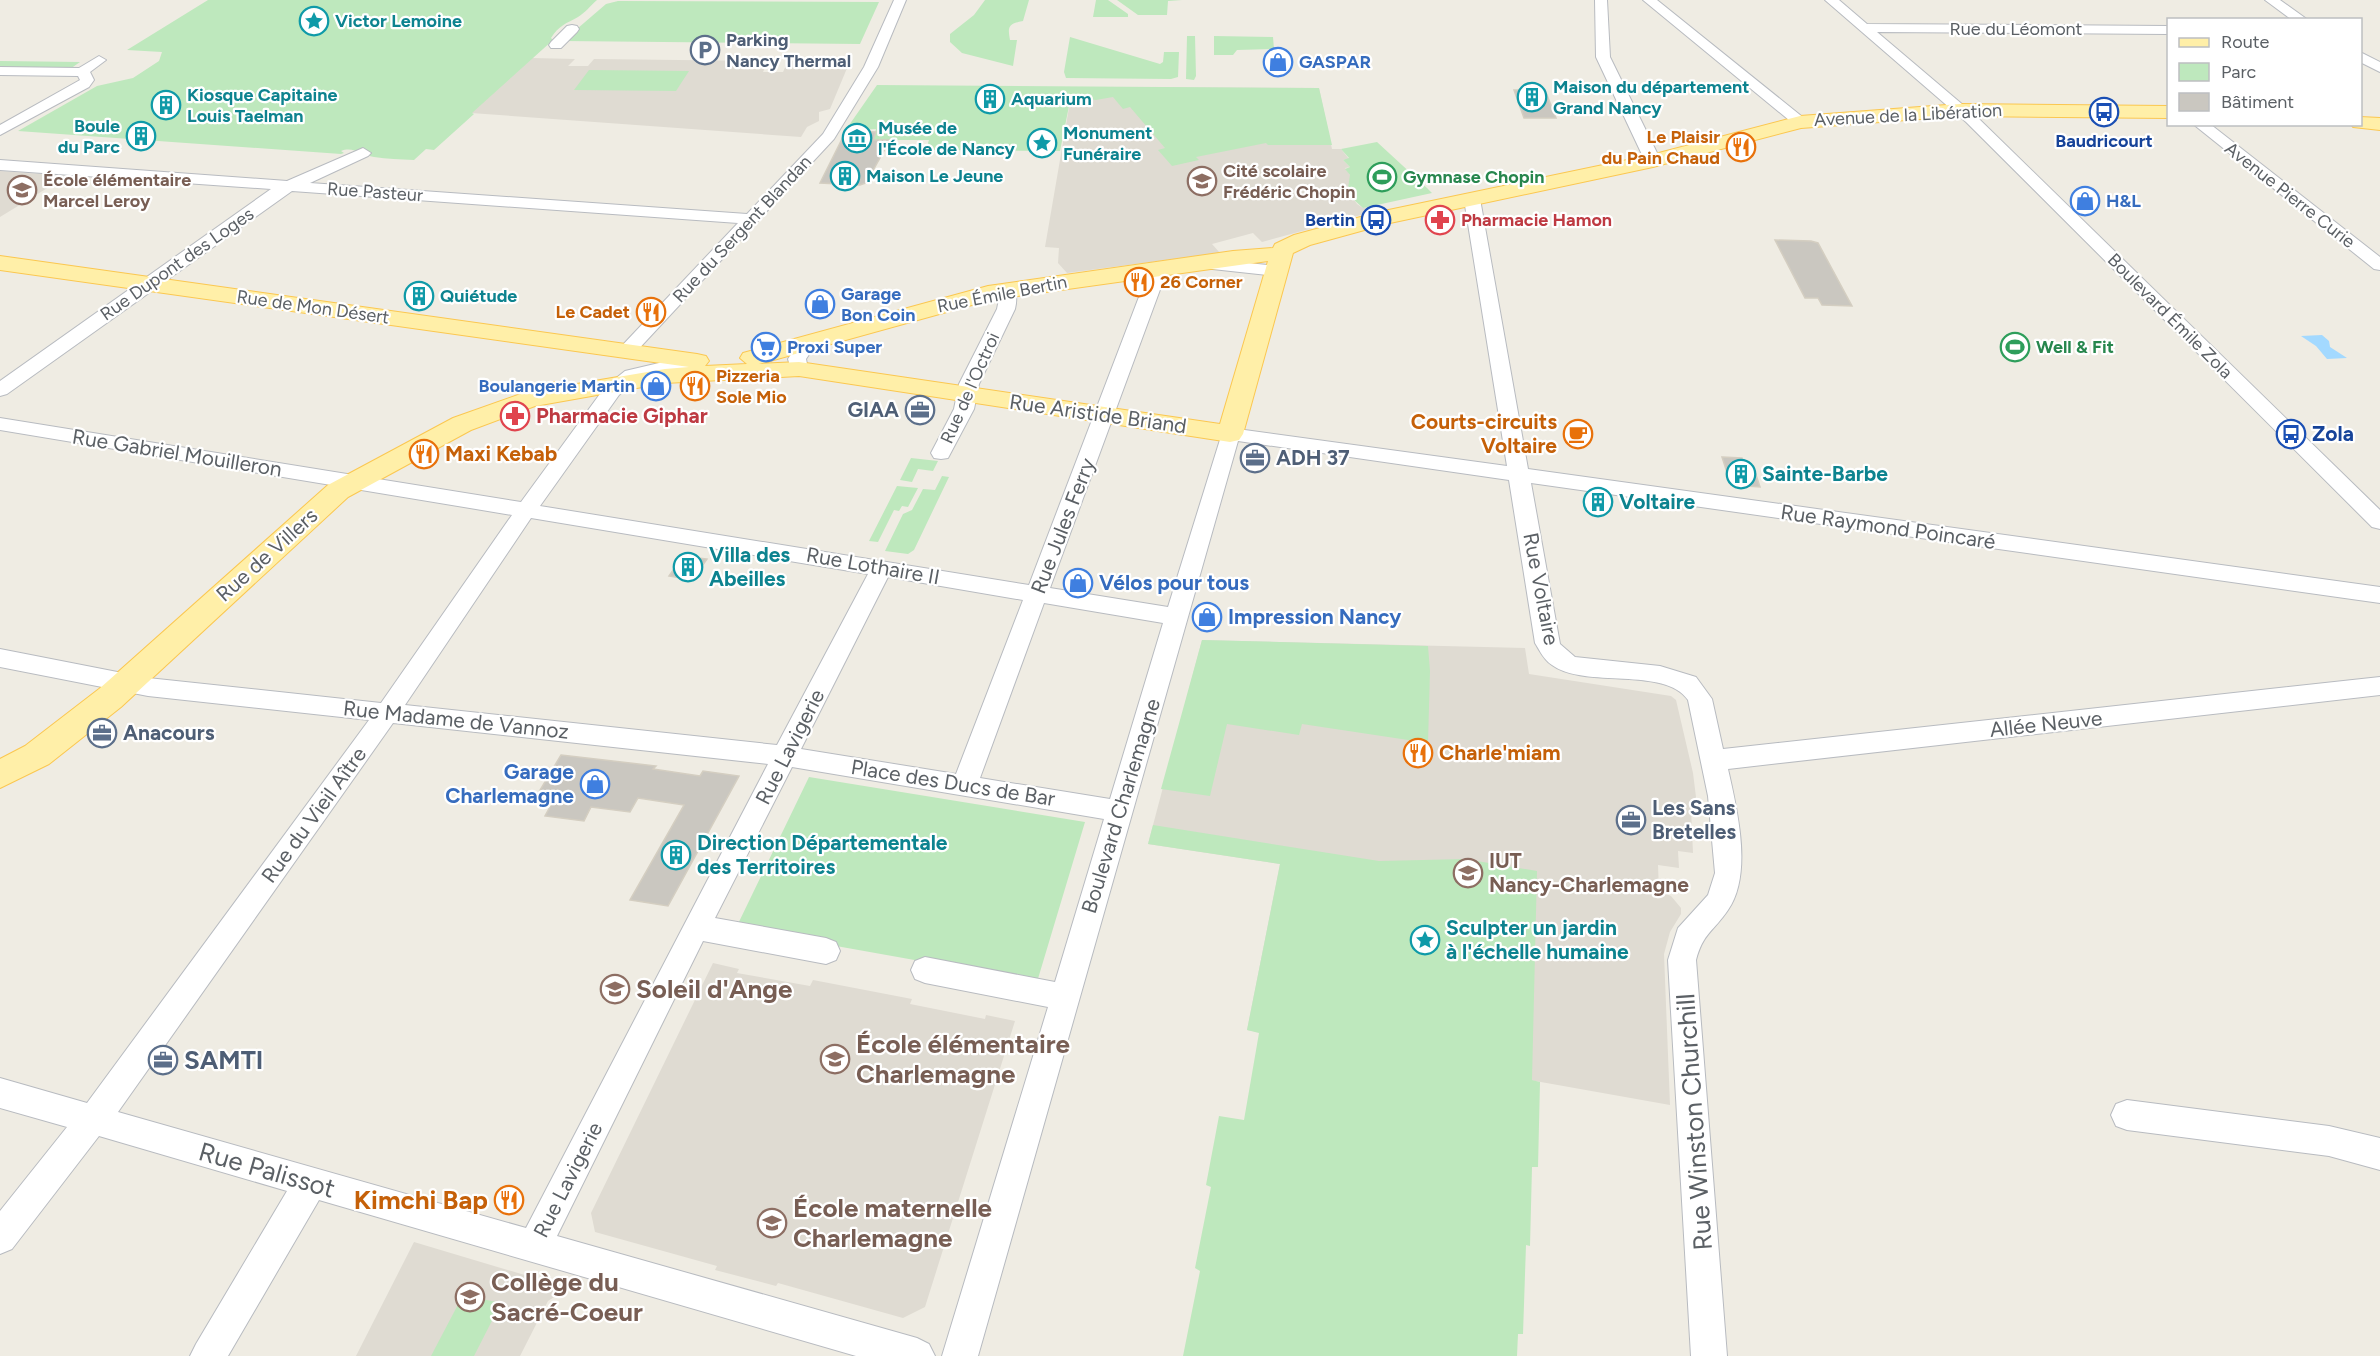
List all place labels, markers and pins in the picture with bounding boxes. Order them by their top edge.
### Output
place icon: Victor Lemoine [298,5,330,37]
place label: Victor Lemoine [335,10,462,32]
place label: Parking Nancy Thermal [726,29,851,72]
parking icon: Parking Nancy Thermal [689,34,721,66]
shop icon: GASPAR [1262,46,1294,78]
place label: GASPAR [1299,51,1371,73]
place label: Maison du département Grand Nancy [1553,76,1749,119]
building icon: Maison du département Grand Nancy [1516,81,1548,113]
building icon: Aquarium [974,83,1006,115]
place label: Kiosque Capitaine Louis Taelman [187,84,337,127]
place label: Aquarium [1011,88,1092,110]
building icon: Kiosque Capitaine Louis Taelman [150,89,182,121]
bus stop icon: Baudricourt [2088,96,2120,128]
place label: Boule du Parc [58,115,120,158]
place label: Musée de l'École de Nancy [878,117,1016,160]
building icon: Boule du Parc [125,120,157,152]
museum icon: Musée de l'École de Nancy [841,122,873,154]
place label: Monument Funéraire [1063,122,1152,165]
place label: Le Plaisir du Pain Chaud [1601,126,1720,169]
place icon: Monument Funéraire [1026,127,1058,159]
place label: Baudricourt [2055,130,2153,152]
restaurant icon: Le Plaisir du Pain Chaud [1725,131,1757,163]
building icon: Maison Le Jeune [829,160,861,192]
place label: Cité scolaire Frédéric Chopin [1223,160,1356,203]
sports icon: Gymnase Chopin [1366,161,1398,193]
place label: Maison Le Jeune [866,165,1003,187]
school or university icon: Cité scolaire Frédéric Chopin [1186,165,1218,197]
place label: Gymnase Chopin [1403,166,1544,188]
place label: École élémentaire Marcel Leroy [43,169,191,212]
school or university icon: École élémentaire Marcel Leroy [6,174,38,206]
shop icon: H&L [2069,185,2101,217]
place label: H&L [2106,190,2141,212]
bus stop icon: Bertin [1360,204,1392,236]
pharmacy icon: Pharmacie Hamon [1424,204,1456,236]
place label: Bertin [1305,209,1355,231]
place label: Pharmacie Hamon [1461,209,1612,231]
restaurant icon: 26 Corner [1123,266,1155,298]
place label: 26 Corner [1160,271,1243,293]
building icon: Quiétude [403,280,435,312]
place label: Garage Bon Coin [841,283,915,326]
place label: Quiétude [440,285,517,307]
shop icon: Garage Bon Coin [804,288,836,320]
restaurant icon: Le Cadet [635,296,667,328]
place label: Le Cadet [556,301,630,323]
supermarket icon: Proxi Super [750,331,782,363]
sports icon: Well & Fit [1999,331,2031,363]
place label: Proxi Super [787,336,882,358]
place label: Well & Fit [2036,336,2114,358]
place label: Pizzeria Sole Mio [716,365,787,408]
shop icon: Boulangerie Martin [640,370,672,402]
restaurant icon: Pizzeria Sole Mio [679,370,711,402]
place label: Boulangerie Martin [478,375,635,397]
office icon: GIAA [904,394,936,426]
place label: GIAA [848,397,899,422]
pharmacy icon: Pharmacie Giphar [499,400,531,432]
place label: Pharmacie Giphar [536,403,708,428]
place label: Courts-circuits Voltaire [1411,409,1557,458]
cafe icon: Courts-circuits Voltaire [1562,418,1594,450]
bus stop icon: Zola [2275,418,2307,450]
place label: Zola [2312,421,2354,446]
restaurant icon: Maxi Kebab [408,438,440,470]
place label: Maxi Kebab [445,441,557,466]
office icon: ADH 37 [1239,442,1271,474]
place label: ADH 37 [1276,445,1350,470]
building icon: Sainte-Barbe [1725,458,1757,490]
place label: Sainte-Barbe [1762,461,1888,486]
building icon: Voltaire [1582,486,1614,518]
place label: Voltaire [1619,489,1696,514]
place label: Villa des Abeilles [709,542,790,591]
building icon: Villa des Abeilles [672,551,704,583]
shop icon: Vélos pour tous [1062,567,1094,599]
place label: Vélos pour tous [1099,570,1249,595]
shop icon: Impression Nancy [1191,601,1223,633]
place label: Impression Nancy [1228,604,1402,629]
office icon: Anacours [86,717,118,749]
place label: Anacours [123,720,215,745]
restaurant icon: Charle'miam [1402,737,1434,769]
place label: Charle'miam [1439,740,1561,765]
place label: Garage Charlemagne [445,759,574,808]
shop icon: Garage Charlemagne [579,768,611,800]
place label: Les Sans Bretelles [1652,795,1736,844]
office icon: Les Sans Bretelles [1615,804,1647,836]
place label: Direction Départementale des Territoires [697,830,948,879]
building icon: Direction Départementale des Territoires [660,839,692,871]
place label: IUT Nancy-Charlemagne [1489,848,1689,897]
school or university icon: IUT Nancy-Charlemagne [1452,857,1484,889]
place label: Sculpter un jardin à l'échelle humaine [1446,915,1629,964]
place icon: Sculpter un jardin à l'échelle humaine [1409,924,1441,956]
school or university icon: Soleil d'Ange [599,973,631,1005]
place label: Soleil d'Ange [636,973,792,1005]
place label: École élémentaire Charlemagne [856,1028,1070,1090]
school or university icon: École élémentaire Charlemagne [819,1043,851,1075]
office icon: SAMTI [147,1044,179,1076]
place label: SAMTI [184,1044,263,1076]
place label: Kimchi Bap [354,1184,488,1216]
restaurant icon: Kimchi Bap [493,1184,525,1216]
place label: École maternelle Charlemagne [793,1192,992,1254]
school or university icon: École maternelle Charlemagne [756,1207,788,1239]
place label: Collège du Sacré-Coeur [491,1266,643,1328]
school or university icon: Collège du Sacré-Coeur [454,1281,486,1313]

